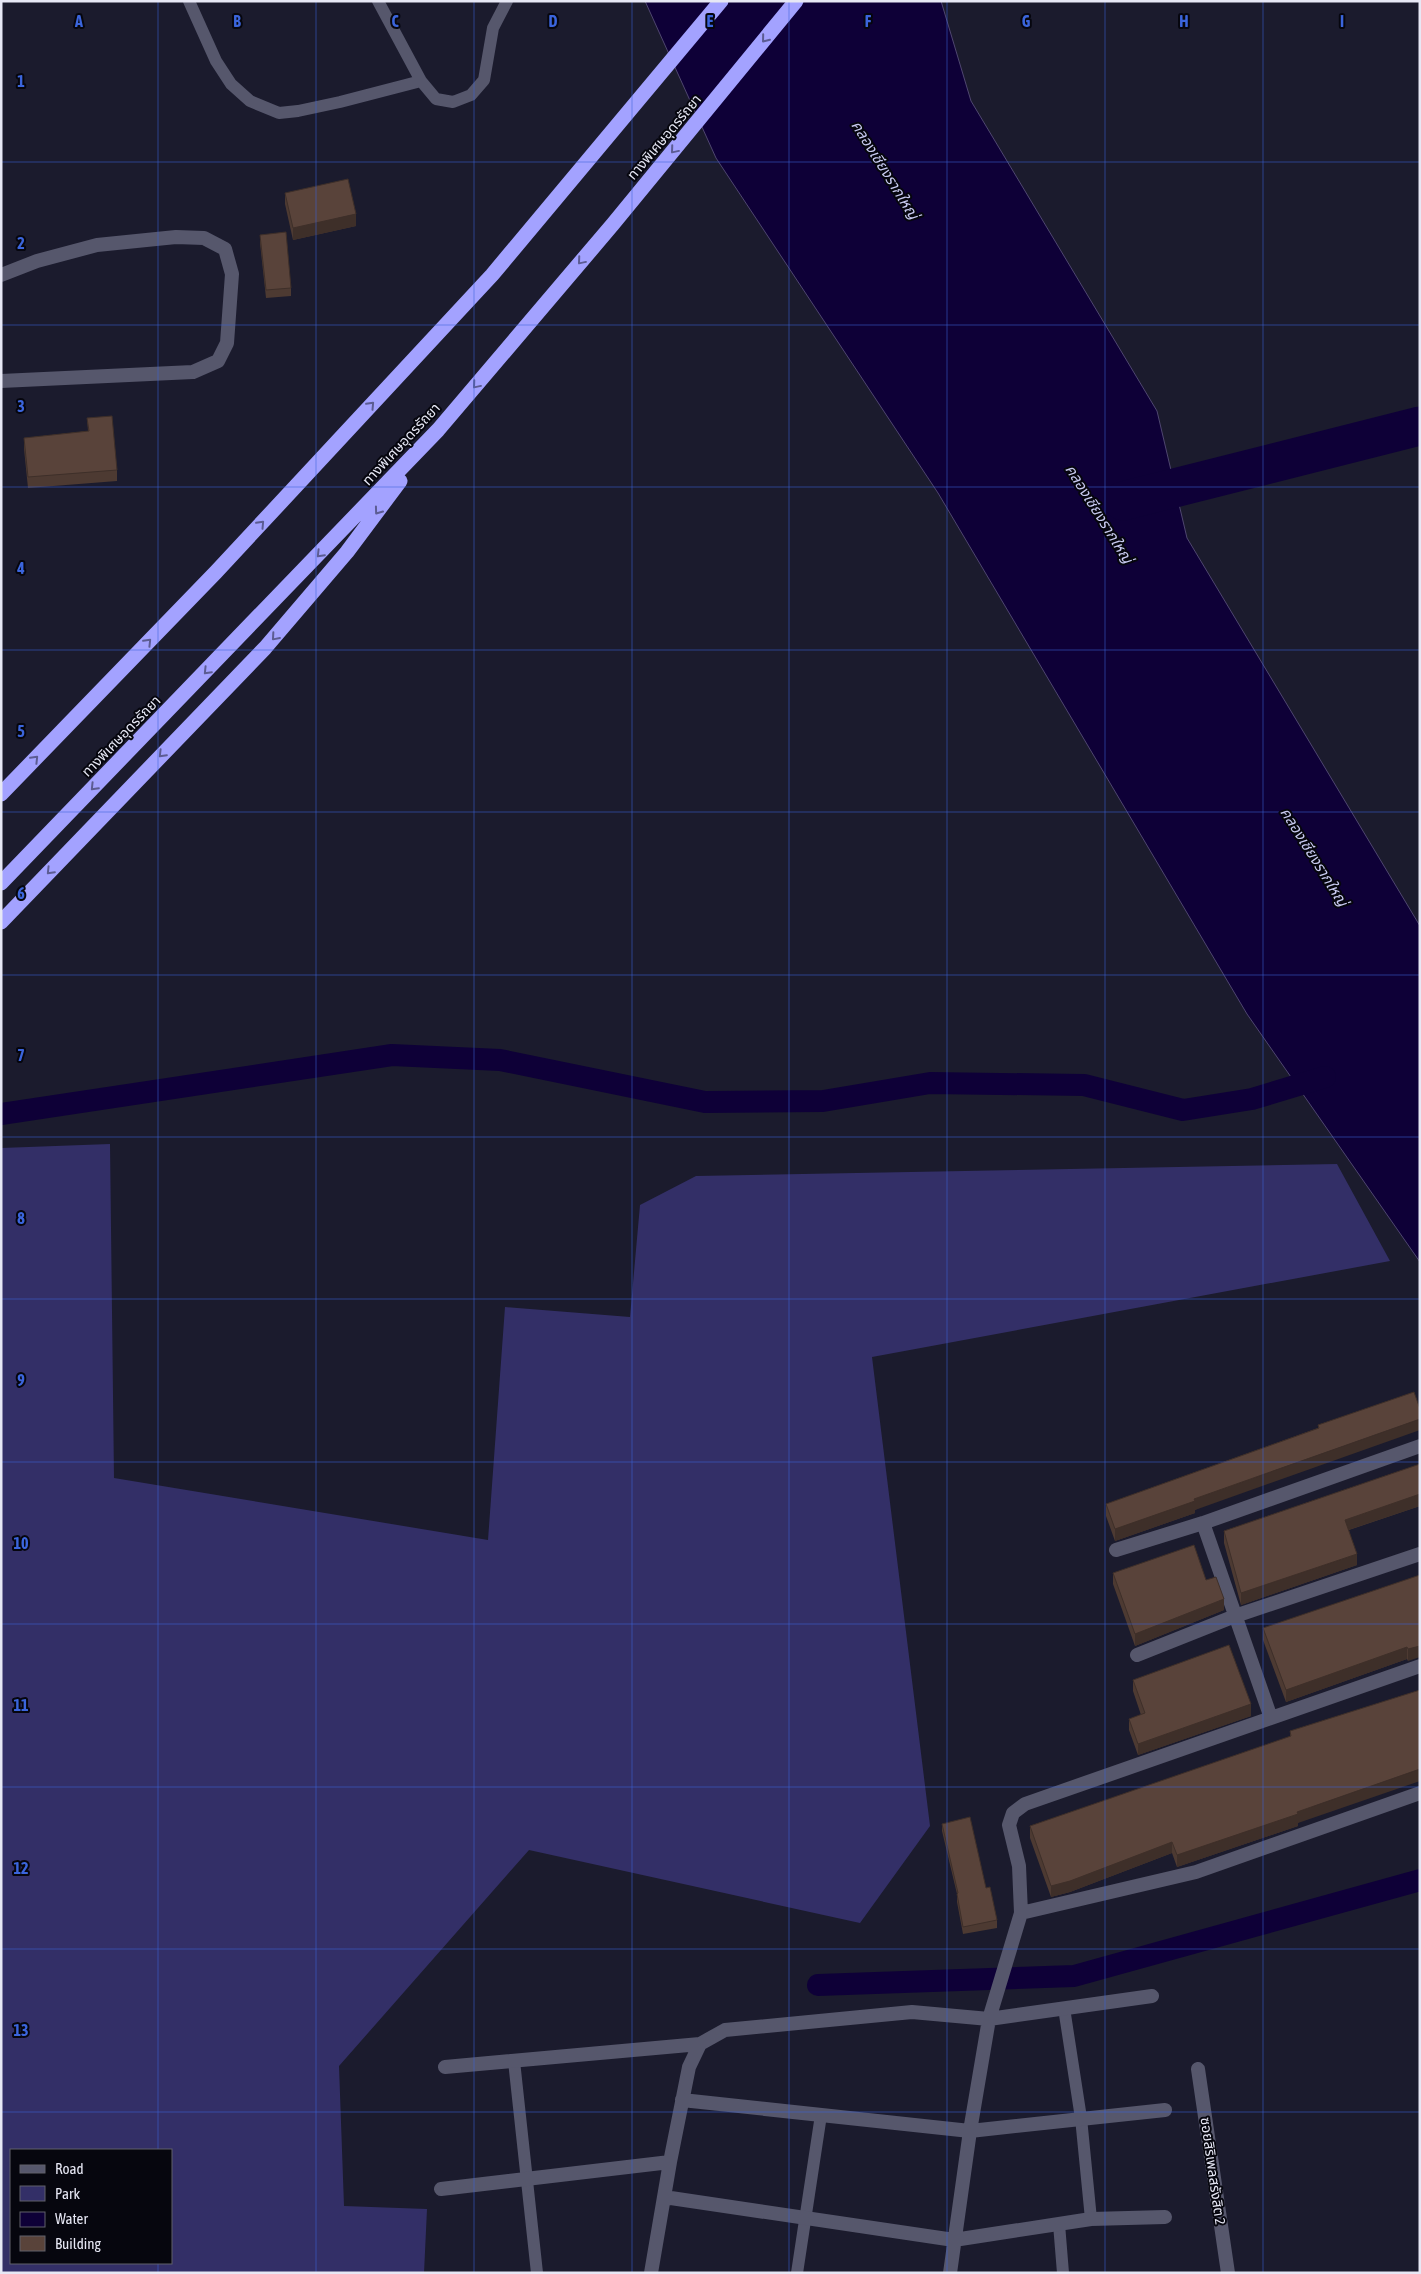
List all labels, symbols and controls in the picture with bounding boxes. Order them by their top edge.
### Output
text: A [74,12,83,30]
text: B [233,12,241,30]
text: C [391,12,399,30]
text: D [549,12,558,30]
text: E [707,12,714,30]
text: F [865,12,872,30]
text: G [1022,12,1031,30]
text: H [1179,12,1189,30]
text: I [1340,12,1344,30]
one-way arrow [763,33,771,42]
text: 1 [17,72,25,90]
street label: ทางพิเศษอุดรรัถยา [624,91,705,183]
water label: คลองเชียงรากใหญ่ [848,117,924,224]
one-way arrow [671,144,680,153]
text: 2 [17,234,25,252]
one-way arrow [578,255,587,264]
one-way arrow [473,379,482,388]
text: 3 [17,397,25,415]
street label: ทางพิเศษอุดรรัถยา [359,400,444,489]
one-way arrow [365,402,374,411]
water label: คลองเชียงรากใหญ่ [1062,461,1138,568]
one-way arrow [375,505,383,514]
one-way arrow [255,521,264,530]
one-way arrow [317,548,326,557]
text: 4 [16,559,25,577]
one-way arrow [271,631,280,640]
one-way arrow [142,639,151,648]
one-way arrow [204,665,213,674]
street label: ทางพิเศษอุดรรัถยา [78,692,164,780]
text: 5 [17,722,25,740]
one-way arrow [159,749,168,758]
one-way arrow [29,755,38,764]
one-way arrow [91,782,100,791]
water label: คลองเชียงรากใหญ่ [1277,804,1353,911]
one-way arrow [47,866,56,875]
text: 6 [17,884,25,902]
text: 7 [17,1046,25,1064]
text: 8 [17,1209,25,1227]
text: 9 [17,1371,25,1389]
text: 10 [13,1534,29,1552]
text: 11 [13,1696,29,1714]
text: 12 [13,1859,29,1877]
text: 13 [13,2021,29,2039]
street label: ซอยสิริเพลสรังสิต 2 [1198,2116,1228,2226]
legend [10,2149,172,2264]
text: Road [55,2160,84,2177]
text: Park [55,2185,80,2202]
text: Water [55,2210,88,2227]
text: Building [55,2235,101,2252]

